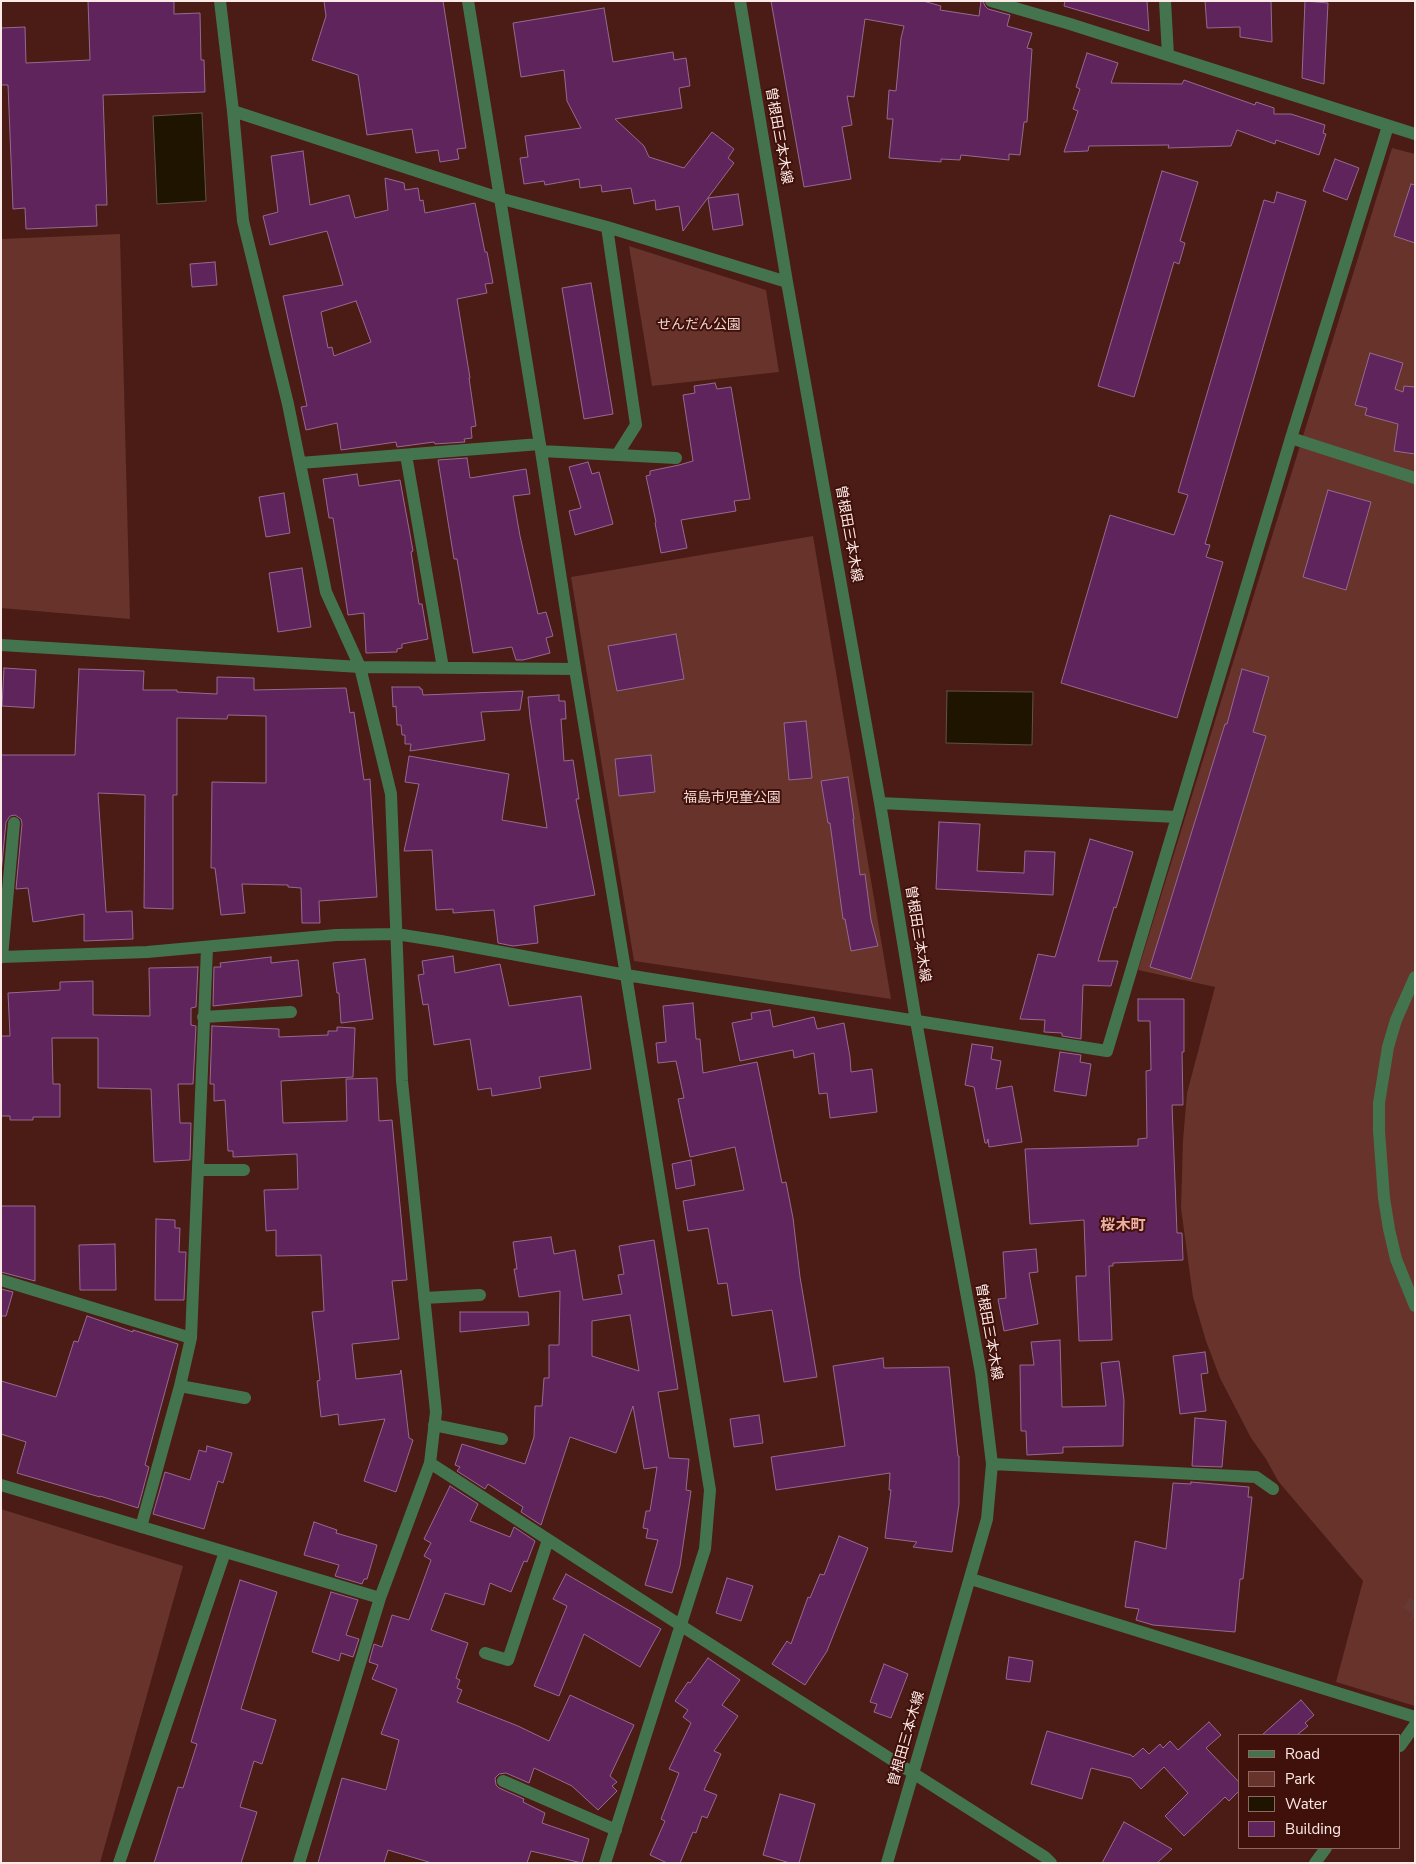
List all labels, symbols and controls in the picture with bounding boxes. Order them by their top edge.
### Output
street label: 曽根田三本木線 [761,86,795,186]
park label: せんだん公園 [657,318,741,334]
street label: 曽根田三本木線 [831,484,865,584]
park label: 福島市児童公園 [683,791,781,807]
street label: 曽根田三本木線 [901,884,933,984]
district label: 桜木町 [1101,1217,1145,1235]
street label: 曽根田三本木線 [971,1282,1005,1382]
street label: 曽根田三本木線 [885,1690,929,1788]
legend [1238,1734,1401,1849]
text: Road [1285,1744,1320,1764]
text: Park [1285,1769,1315,1789]
text: Water [1285,1794,1327,1814]
text: Building [1285,1819,1341,1839]

